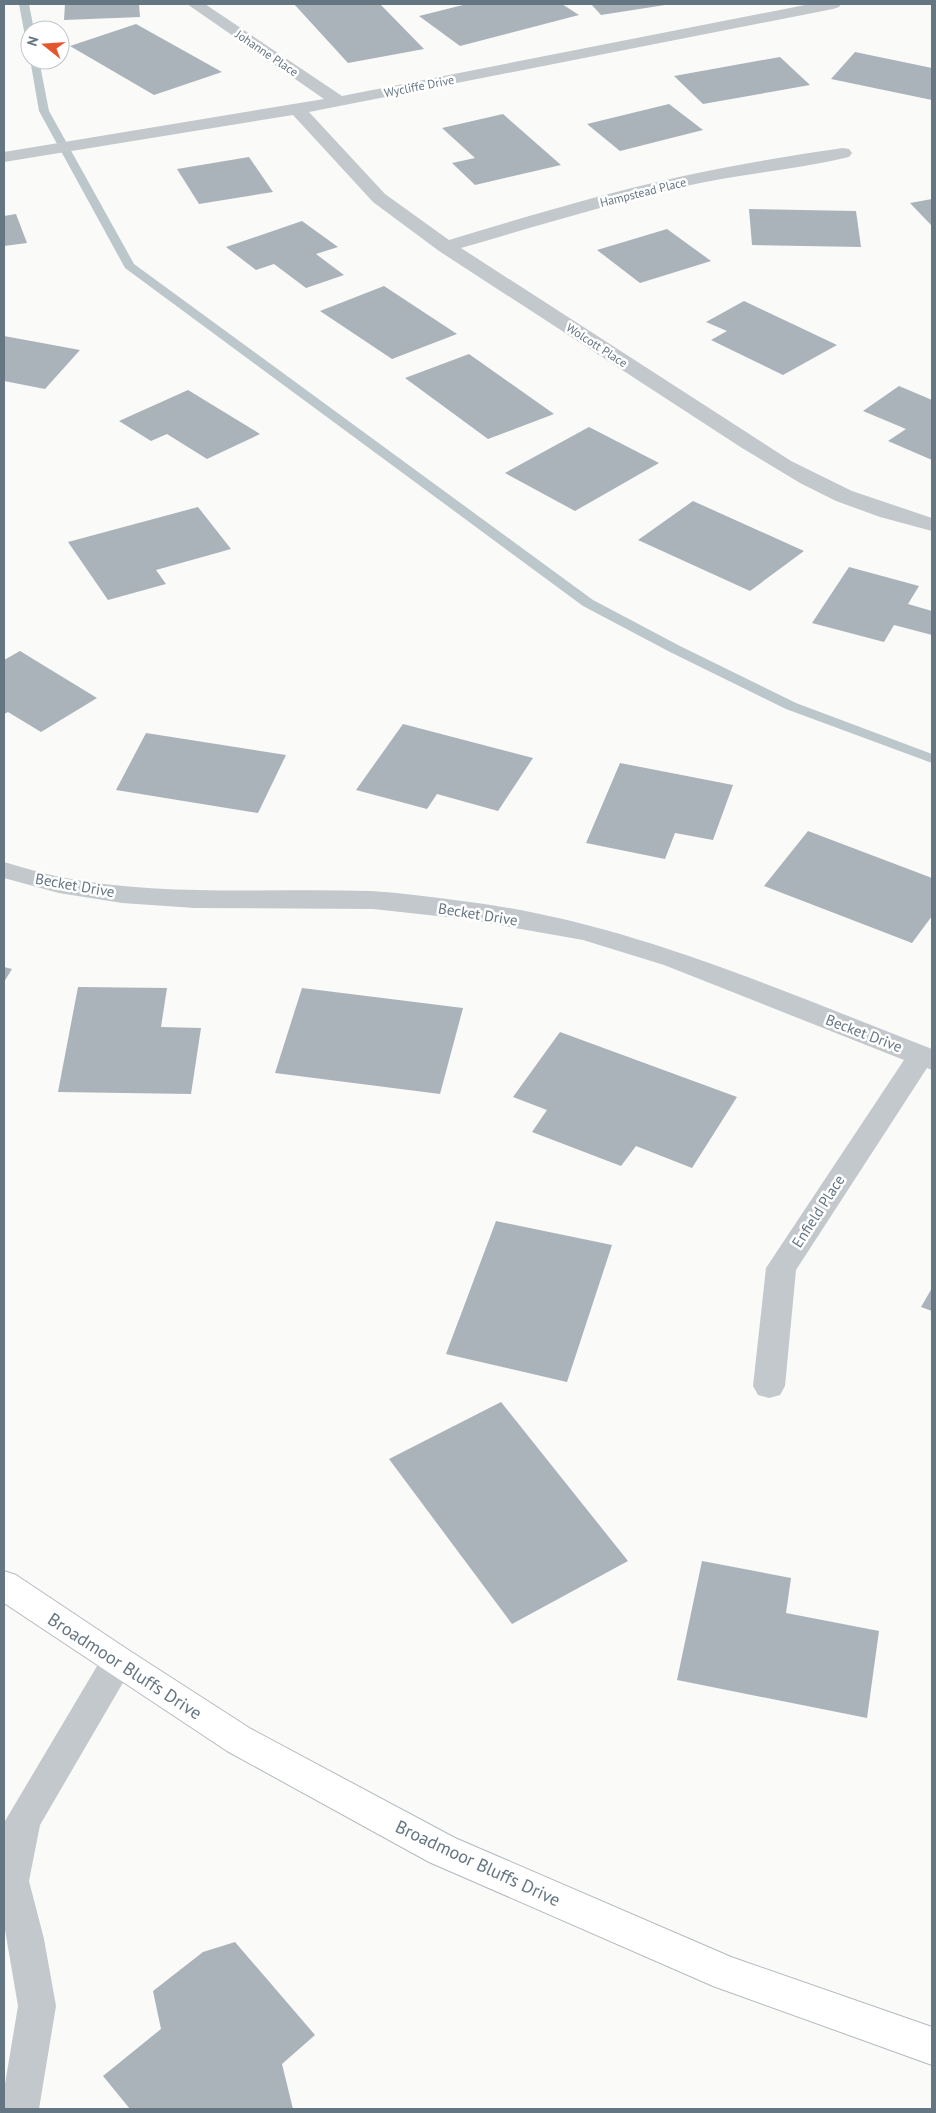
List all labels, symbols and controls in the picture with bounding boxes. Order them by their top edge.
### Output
north arrow [20,20,70,70]
street label: Johanne Place [232,26,301,79]
text: N [23,34,43,48]
street label: Wycliffe Drive [383,72,455,100]
street label: Hampstead Place [598,174,688,210]
street label: Wolcott Place [564,320,630,370]
street label: Becket Drive [34,869,116,901]
street label: Becket Drive [437,898,519,930]
street label: Becket Drive [823,1010,905,1056]
street label: Enfield Place [788,1171,848,1251]
street label: Broadmoor Bluffs Drive [44,1607,206,1725]
street label: Broadmoor Bluffs Drive [392,1815,564,1911]

